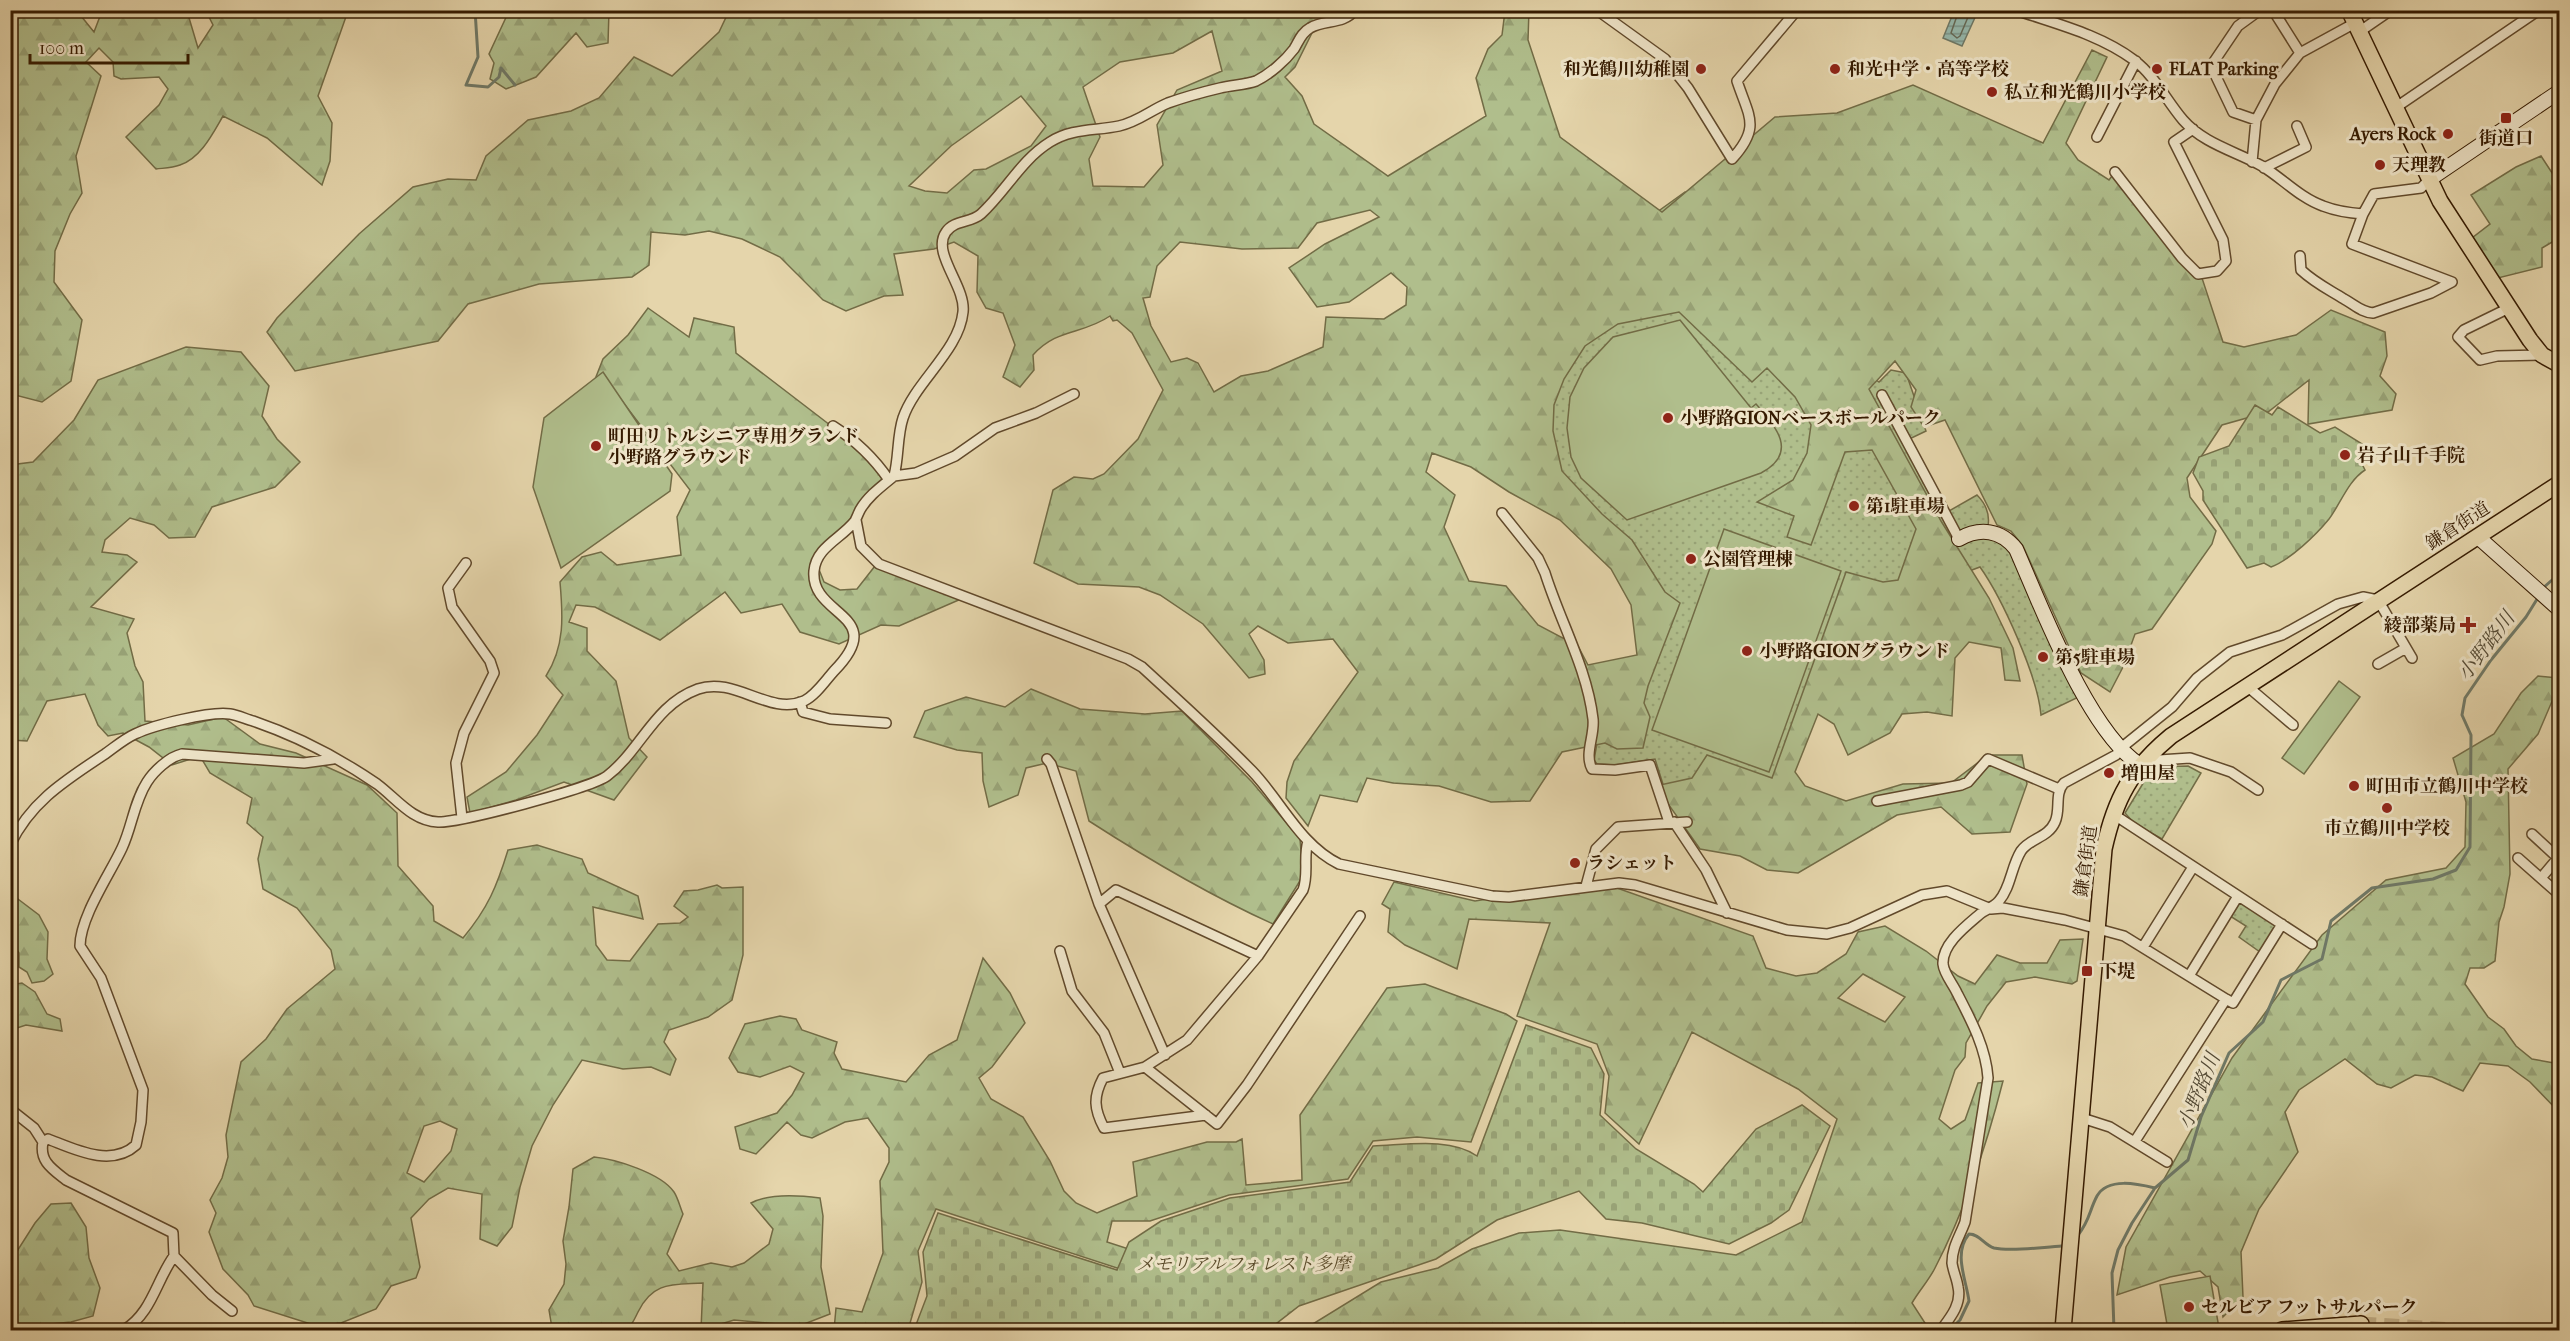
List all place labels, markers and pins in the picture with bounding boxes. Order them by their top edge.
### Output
place label: 和光鶴川幼稚園 [1563,59,1689,80]
place label: 和光中学・高等学校 [1847,59,2009,80]
place label: FLAT Parking [2168,59,2280,80]
marker: 和光鶴川幼稚園 [1694,62,1708,76]
marker: 和光中学・高等学校 [1828,62,1842,76]
marker: FLAT Parking [2150,62,2164,76]
place label: 私立和光鶴川小学校 [2004,82,2166,103]
marker: 私立和光鶴川小学校 [1985,85,1999,99]
marker: 街道口 [2499,111,2513,125]
place label: Ayers Rock [2349,124,2437,145]
marker: Ayers Rock [2441,127,2455,141]
place label: 街道口 [2479,128,2533,149]
place label: 天理教 [2392,155,2446,176]
marker: 天理教 [2373,158,2387,172]
place label: 小野路GIONベースボールパーク [1680,408,1941,429]
marker: 小野路GIONベースボールパーク [1661,411,1675,425]
place label: 町田リトルシニア専用グランド 小野路グラウンド [608,426,860,468]
marker: 町田リトルシニア専用グランド 小野路グラウンド [589,439,603,453]
place label: 岩子山千手院 [2357,445,2465,466]
marker: 岩子山千手院 [2338,448,2352,462]
place label: 第1駐車場 [1866,496,1944,517]
marker: 第1駐車場 [1847,499,1861,513]
place label: 公園管理棟 [1703,549,1793,570]
marker: 公園管理棟 [1684,552,1698,566]
place label: 綾部薬局 [2384,615,2456,636]
marker: 綾部薬局 [2461,618,2475,632]
place label: 小野路GIONグラウンド [1759,641,1950,662]
marker: 小野路GIONグラウンド [1740,644,1754,658]
place label: 第5駐車場 [2055,647,2135,668]
marker: 第5駐車場 [2036,650,2050,664]
place label: 増田屋 [2121,763,2175,784]
marker: 増田屋 [2102,766,2116,780]
place label: 町田市立鶴川中学校 [2366,776,2528,797]
marker: 町田市立鶴川中学校 [2347,779,2361,793]
marker: 市立鶴川中学校 [2380,801,2394,815]
place label: 市立鶴川中学校 [2324,818,2450,839]
place label: ラシェット [1587,853,1677,874]
marker: ラシェット [1568,856,1582,870]
place label: 下堤 [2099,961,2135,982]
marker: 下堤 [2080,964,2094,978]
place label: セルビア フットサルパーク [2201,1297,2417,1318]
marker: セルビア フットサルパーク [2182,1300,2196,1314]

